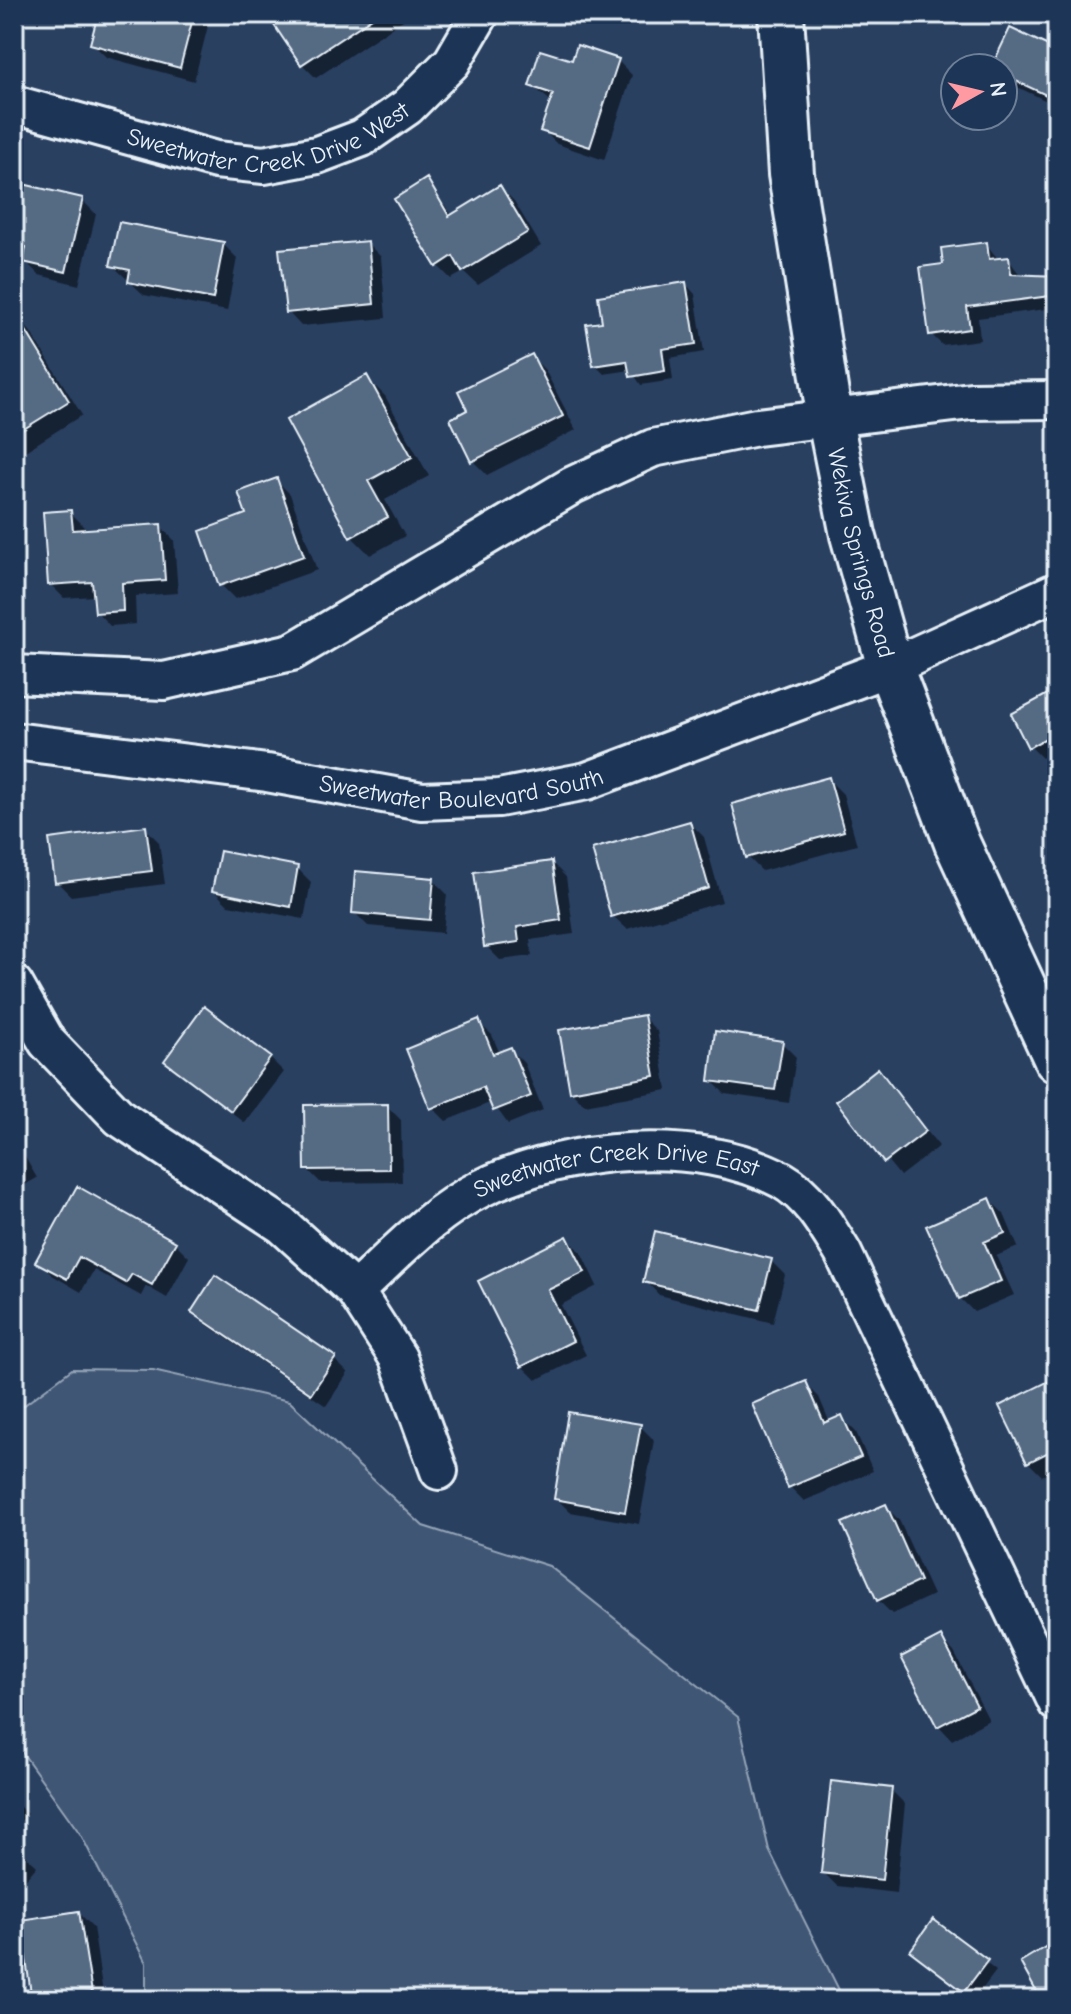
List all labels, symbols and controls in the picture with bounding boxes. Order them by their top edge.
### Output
north arrow [939,52,1019,132]
text: N [984,80,1012,98]
street label: Sweetwater Creek Drive West [124,95,415,179]
street label: Wekiva Springs Road [822,446,901,661]
street label: Sweetwater Boulevard South [317,762,607,815]
street label: Sweetwater Creek Drive East [469,1137,764,1204]

